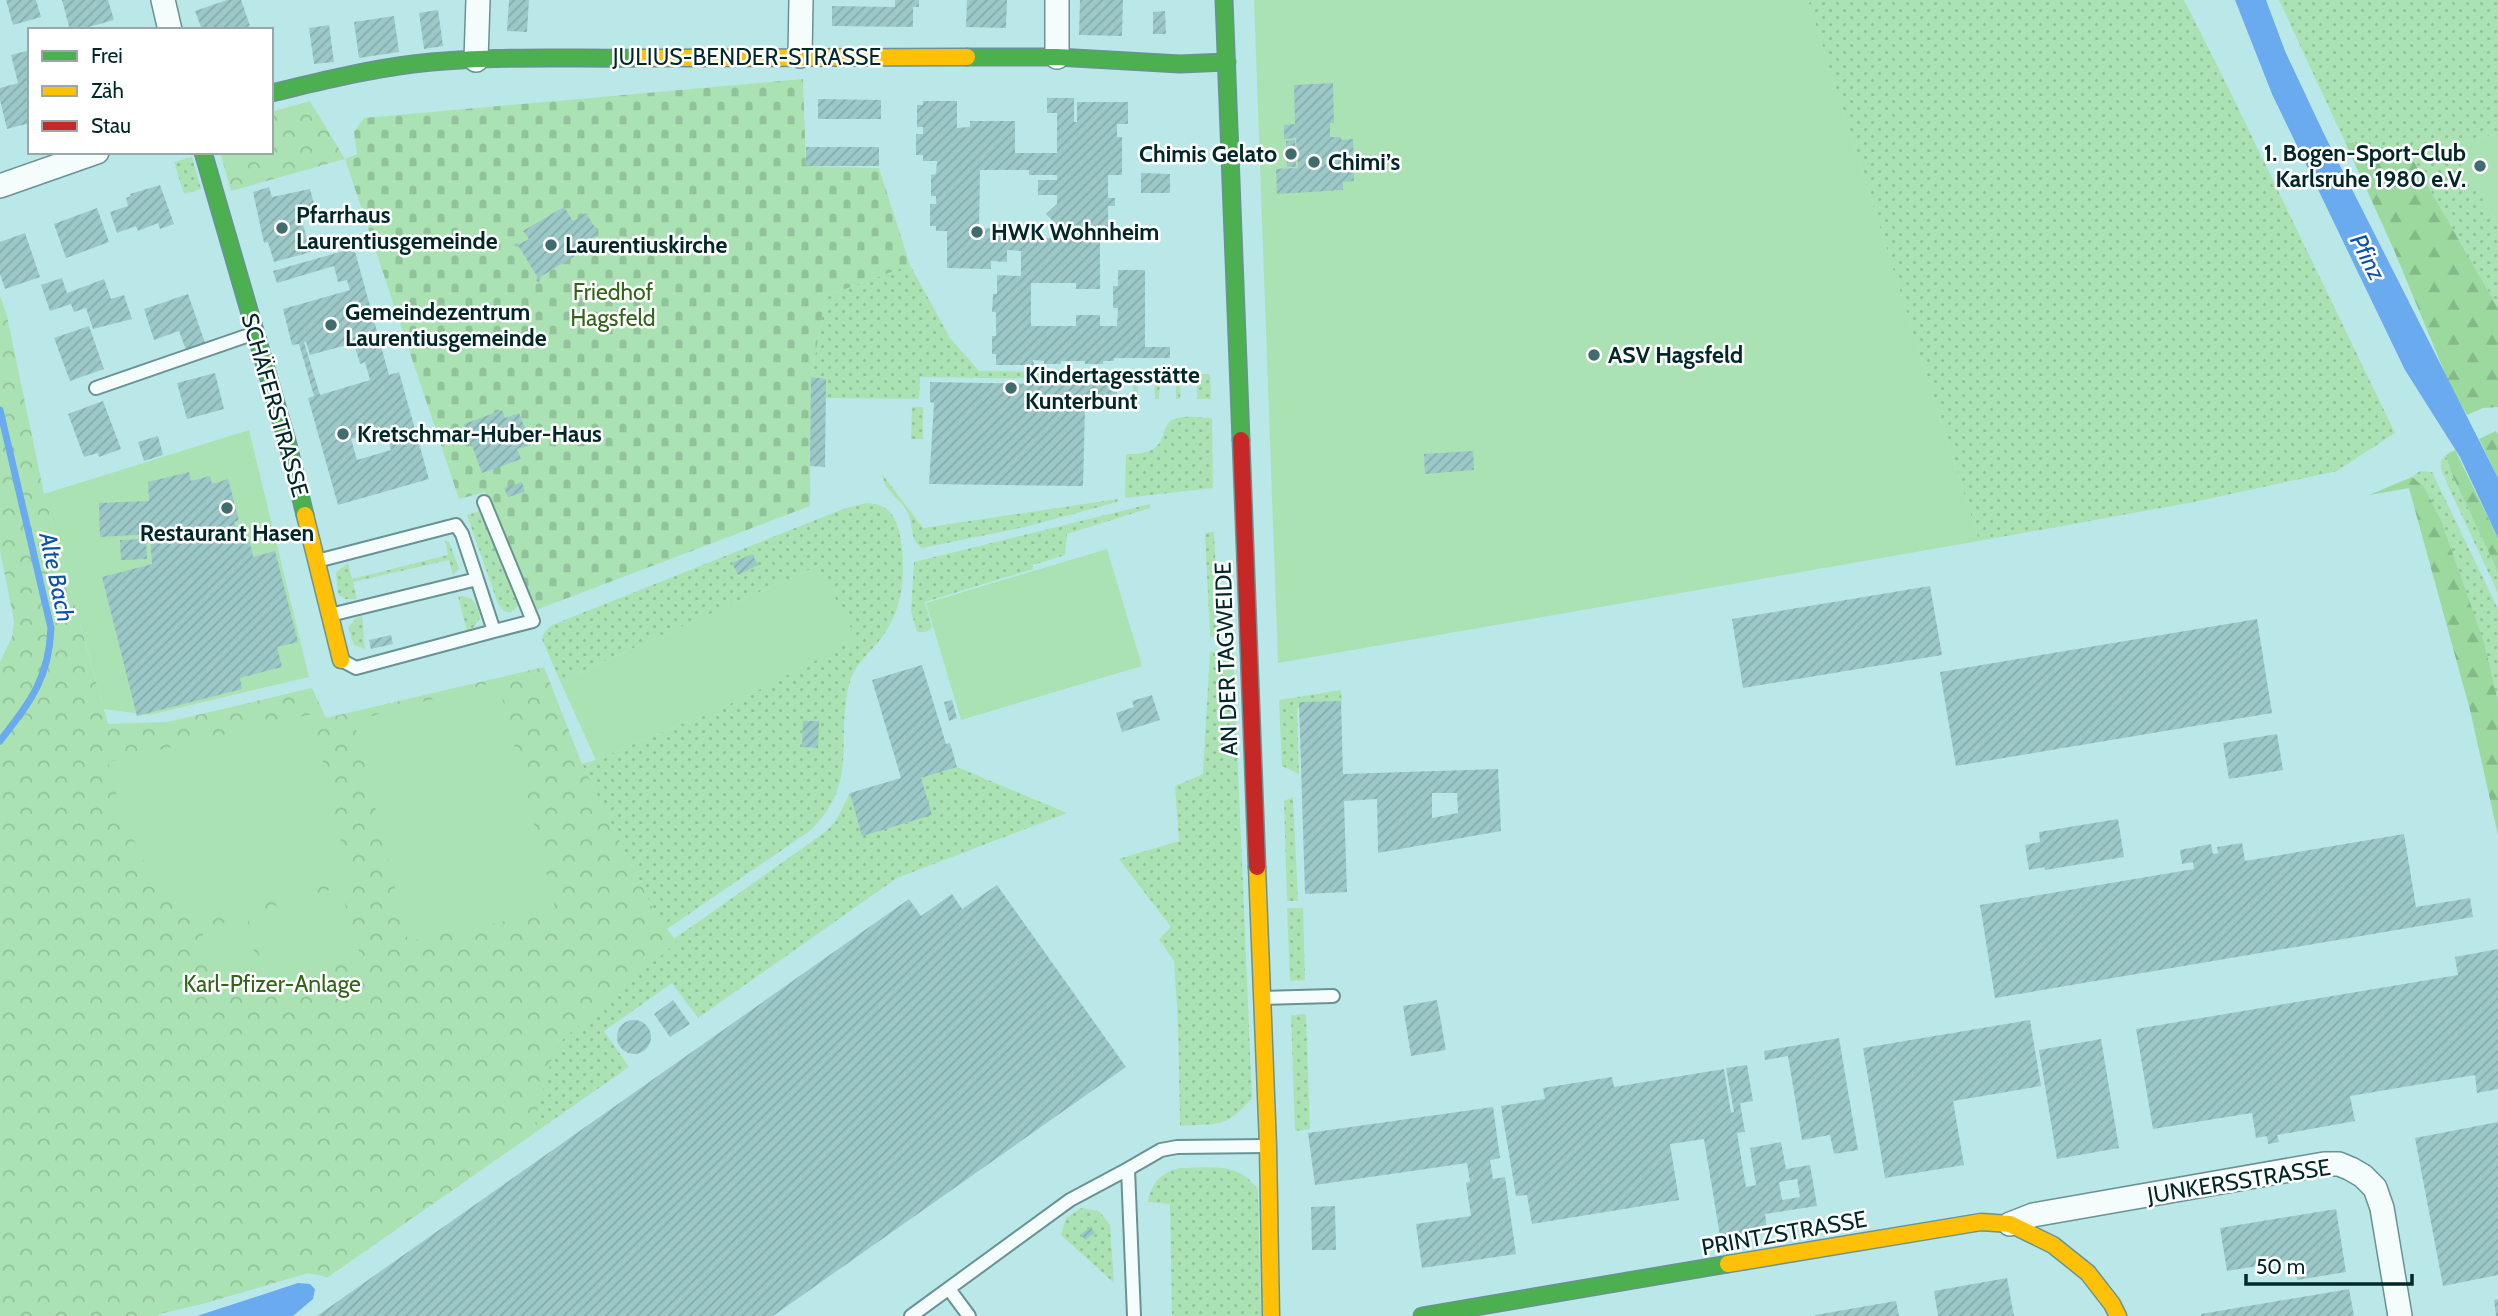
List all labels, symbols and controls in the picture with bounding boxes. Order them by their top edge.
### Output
legend [28,28,273,154]
text: Frei [91,43,123,68]
street label: JULIUS-BENDER-STRASSE [612,43,881,71]
text: Zäh [91,78,124,103]
text: Stau [91,113,131,138]
place label: 1. Bogen-Sport-Club Karlsruhe 1980 e.V. [2264,139,2466,193]
place label: Chimis Gelato [1139,140,1277,168]
marker: Chimis Gelato [1283,146,1299,162]
place label: Chimi’s [1328,148,1401,176]
marker: Chimi’s [1306,154,1322,170]
marker: 1. Bogen-Sport-Club Karlsruhe 1980 e.V. [2472,158,2488,174]
place label: Pfarrhaus Laurentiusgemeinde [296,201,498,255]
place label: HWK Wohnheim [991,218,1159,246]
marker: Pfarrhaus Laurentiusgemeinde [274,220,290,236]
marker: HWK Wohnheim [969,224,985,240]
water label: Pfinz [2344,229,2392,286]
place label: Laurentiuskirche [565,231,727,259]
marker: Laurentiuskirche [543,237,559,253]
park label: Friedhof Hagsfeld [570,278,656,332]
place label: Gemeindezentrum Laurentiusgemeinde [345,298,547,352]
street label: SCHÄFERSTRASSE [235,310,315,500]
marker: Gemeindezentrum Laurentiusgemeinde [323,317,339,333]
place label: ASV Hagsfeld [1608,341,1743,369]
marker: ASV Hagsfeld [1586,347,1602,363]
place label: Kindertagesstätte Kunterbunt [1025,361,1200,415]
marker: Kindertagesstätte Kunterbunt [1003,380,1019,396]
place label: Kretschmar-Huber-Haus [357,420,602,448]
marker: Kretschmar-Huber-Haus [335,426,351,442]
marker: Restaurant Hasen [219,500,235,516]
place label: Restaurant Hasen [140,519,314,547]
water label: Alte Bach [33,529,81,624]
street label: AN DER TAGWEIDE [1209,561,1243,757]
park label: Karl-Pfizer-Anlage [183,970,361,998]
street label: JUNKERSSTRASSE [2144,1153,2333,1209]
street label: PRINTZSTRASSE [1699,1205,1869,1261]
scale bar [2246,1242,2412,1286]
text: 50 m [2256,1254,2305,1279]

